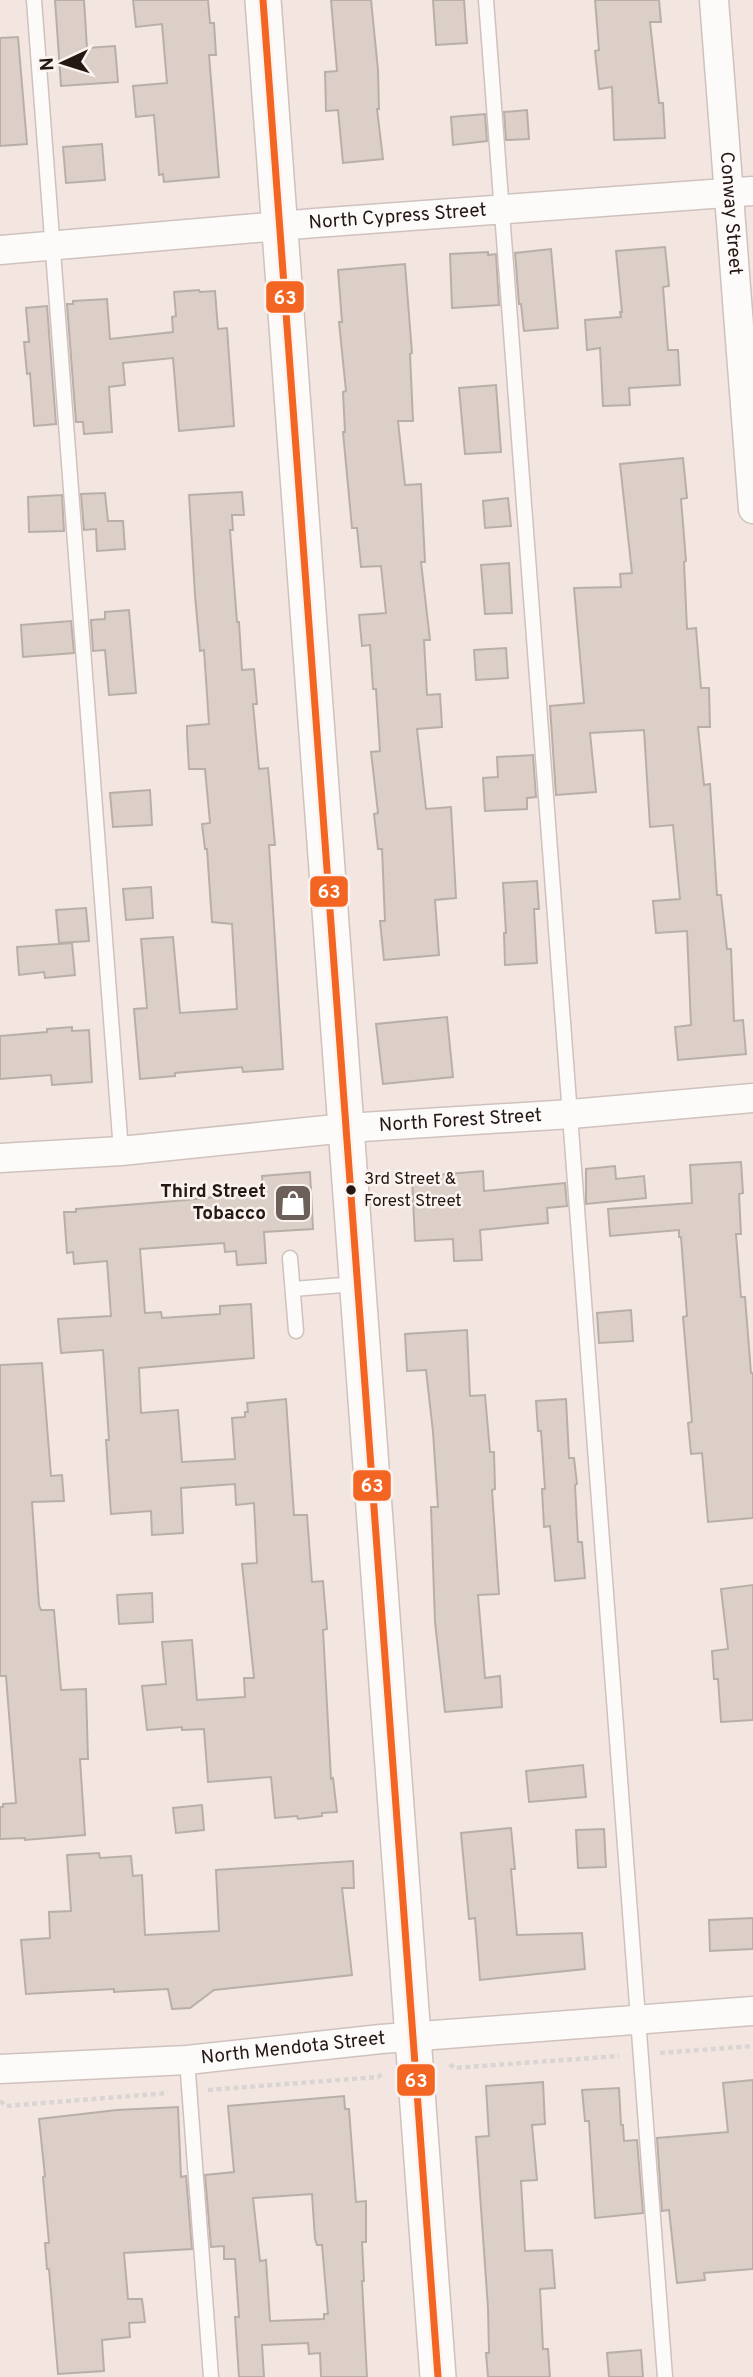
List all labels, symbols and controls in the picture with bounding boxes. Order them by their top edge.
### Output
north arrow [28,28,98,98]
text: N [36,56,60,72]
street label: Conway Street [714,151,747,276]
street label: North Cypress Street [308,198,487,235]
line badge: 63 [265,280,305,314]
text: 63 [273,287,297,311]
line badge: 63 [309,875,349,908]
text: 63 [317,881,341,905]
street label: North Forest Street [378,1104,543,1138]
place label: 3rd Street & Forest Street [364,1169,462,1213]
place label: Third Street Tobacco [160,1180,266,1226]
shop icon: Third Street Tobacco [272,1182,314,1224]
marker: 3rd Street & Forest Street [344,1183,358,1197]
line badge: 63 [352,1469,392,1502]
text: 63 [360,1475,384,1499]
street label: North Mendota Street [200,2027,386,2070]
line badge: 63 [396,2063,436,2097]
text: 63 [404,2070,428,2094]

